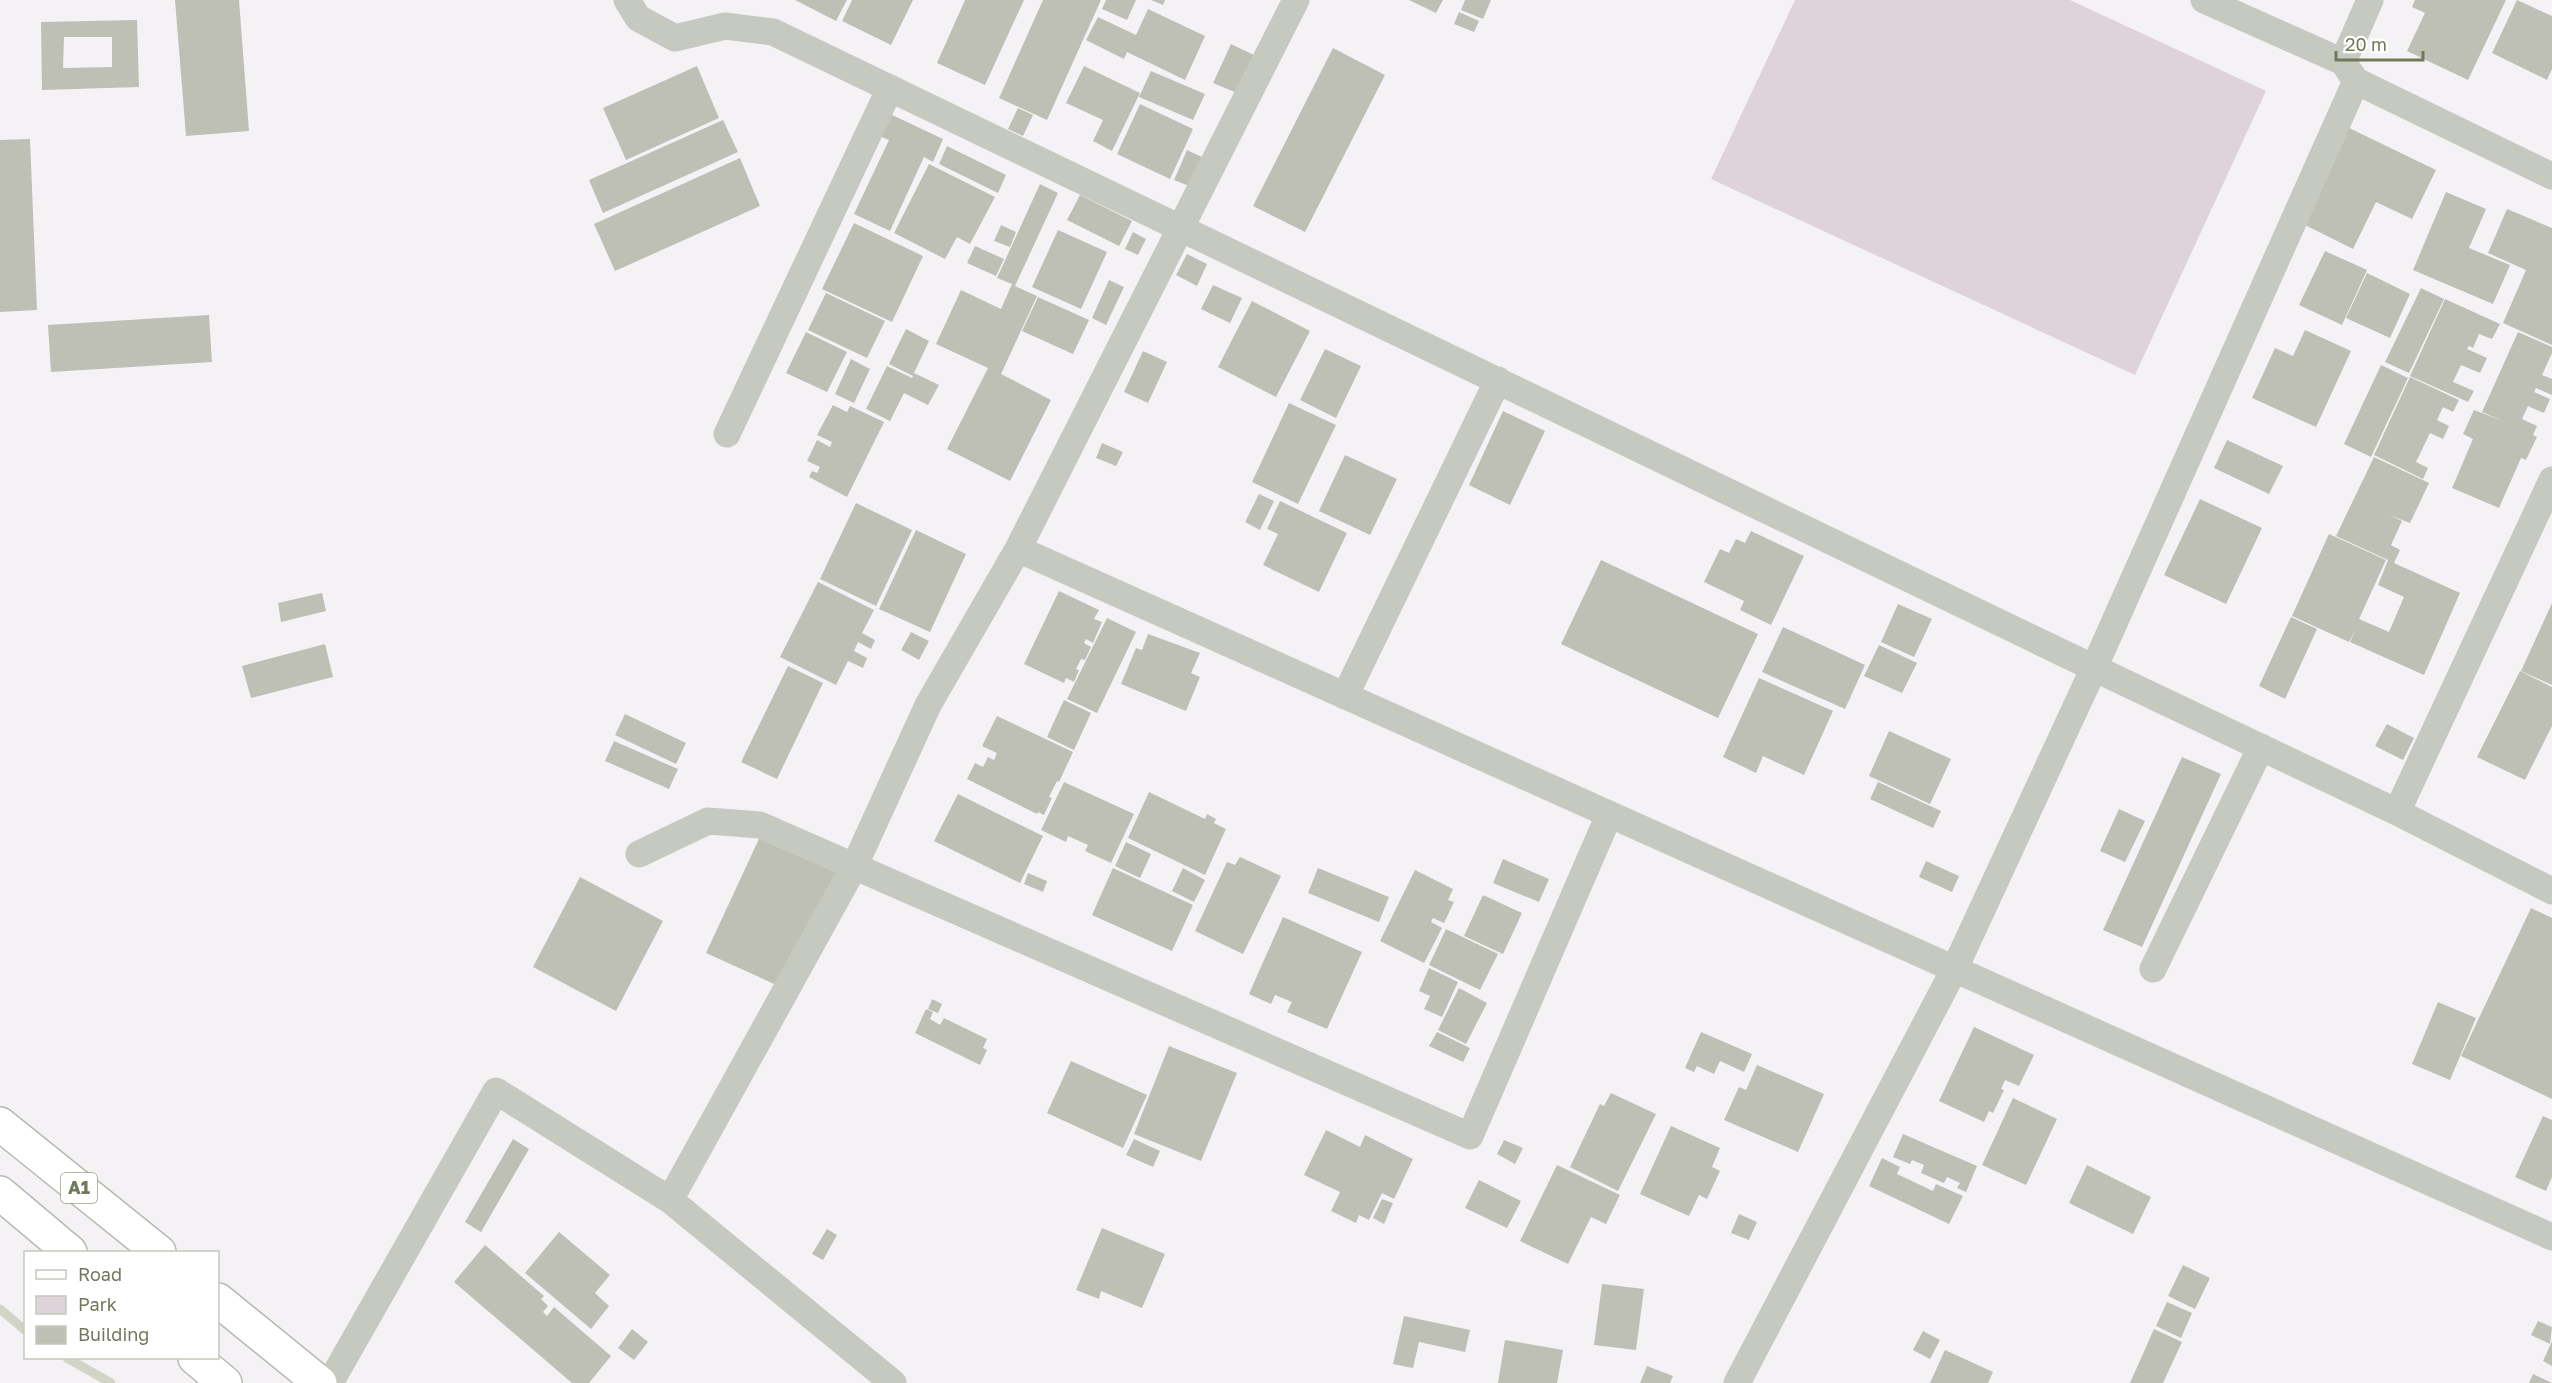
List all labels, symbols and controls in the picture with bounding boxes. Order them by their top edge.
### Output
scale bar [2336,24,2423,62]
text: 20 m [2345,33,2387,55]
road number: A1 [61,1173,97,1203]
legend [24,1251,219,1359]
text: Road [78,1263,122,1285]
text: Park [78,1293,117,1315]
text: Building [78,1323,149,1345]

